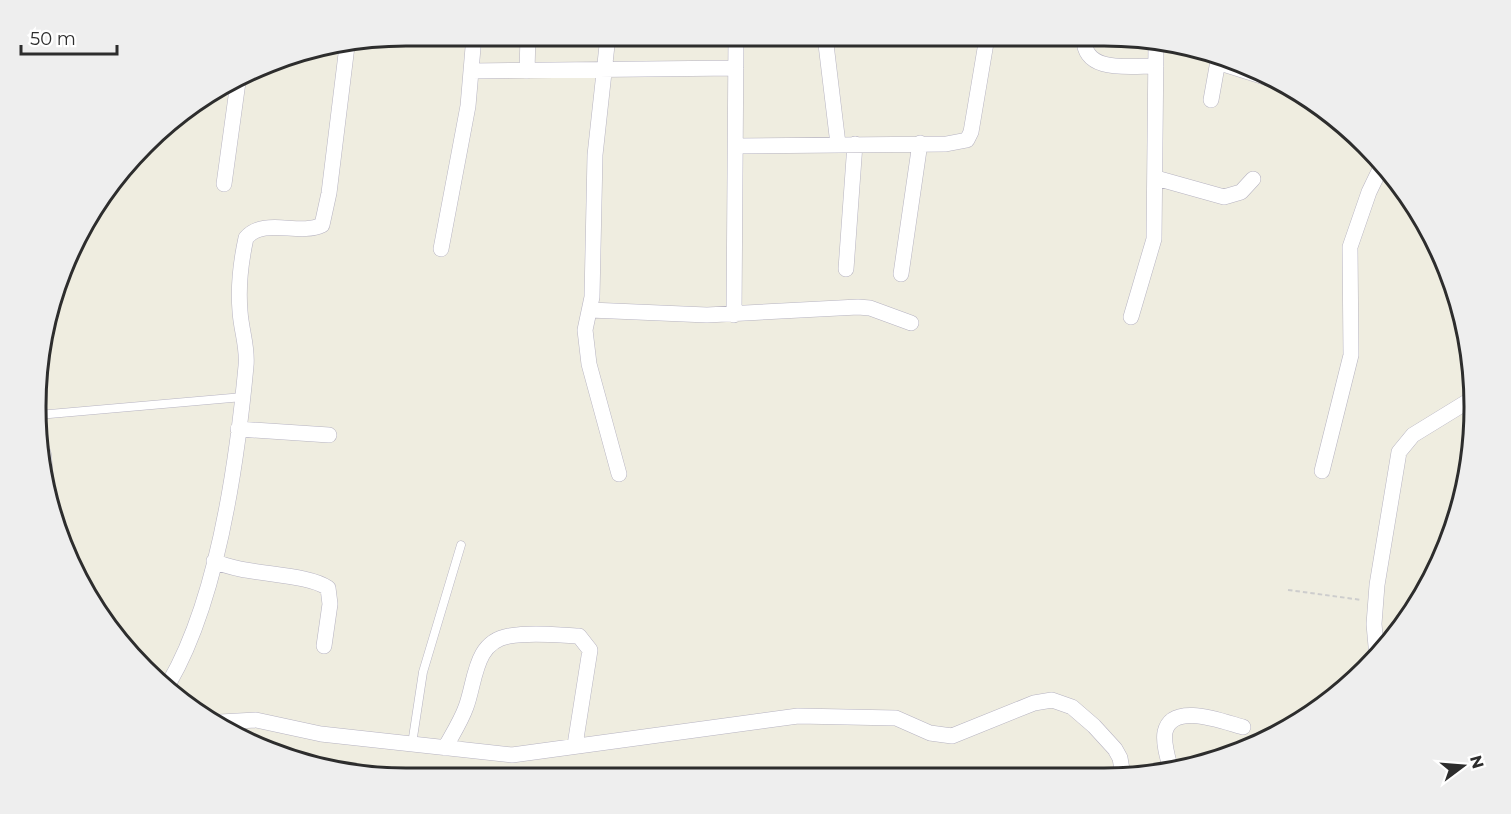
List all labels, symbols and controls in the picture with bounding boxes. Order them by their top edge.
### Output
scale bar [21,18,117,56]
text: 50 m [30,28,76,50]
north arrow [1433,736,1493,796]
text: N [1466,753,1488,771]

